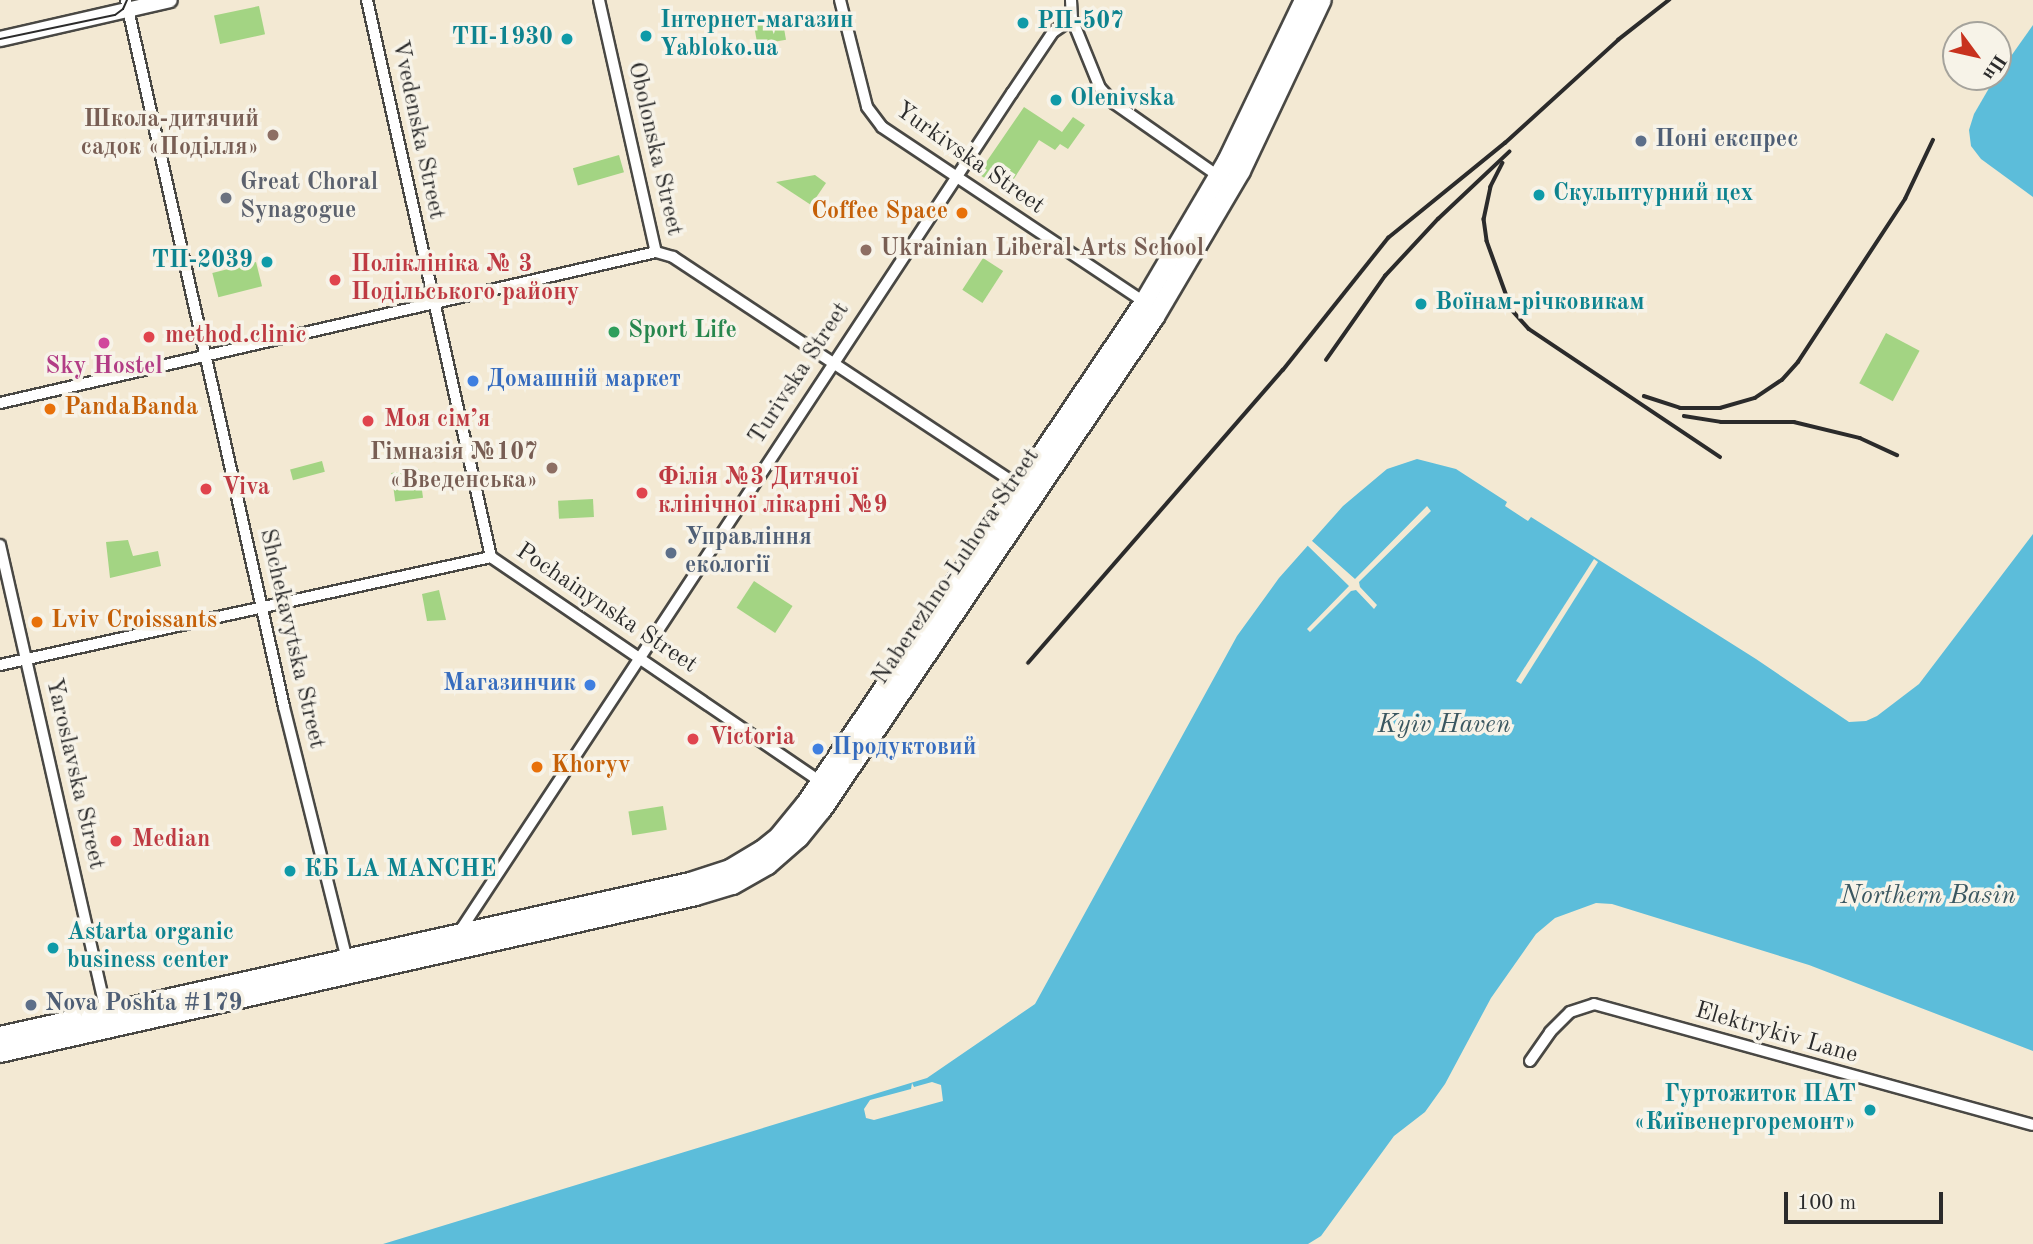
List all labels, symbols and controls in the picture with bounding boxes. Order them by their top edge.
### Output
place label: Інтернет-магазин Yabloko.ua [660,8,854,64]
place label: РП-507 [1037,9,1124,37]
marker: РП-507 [1015,15,1031,31]
north arrow [1942,21,2012,91]
place label: ТП-1930 [452,25,553,53]
marker: Інтернет-магазин Yabloko.ua [638,28,654,44]
marker: ТП-1930 [559,31,575,47]
street label: Vvedenska Street [384,38,450,222]
text: Пн [1978,50,2008,83]
street label: Obolonska Street [620,59,688,239]
place label: Olenivska [1070,86,1175,114]
marker: Olenivska [1048,92,1064,108]
street label: Yurkivska Street [889,97,1049,221]
place label: Школа-дитячий садок «Поділля» [81,107,259,163]
marker: Школа-дитячий садок «Поділля» [265,127,281,143]
place label: Поні експрес [1655,127,1798,155]
marker: Поні експрес [1633,133,1649,149]
place label: Great Choral Synagogue [240,170,378,226]
place label: Скульптурний цех [1553,181,1753,209]
marker: Скульптурний цех [1531,187,1547,203]
marker: Great Choral Synagogue [218,190,234,206]
place label: Coffee Space [811,199,948,227]
marker: Coffee Space [954,205,970,221]
place label: Ukrainian Liberal Arts School [880,236,1204,264]
marker: Ukrainian Liberal Arts School [858,242,874,258]
place label: ТП-2039 [152,248,253,276]
place label: Поліклініка № 3 Подільського району [351,252,579,308]
marker: ТП-2039 [259,254,275,270]
marker: Поліклініка № 3 Подільського району [325,270,345,290]
place label: Воїнам-річковикам [1435,290,1645,318]
marker: Воїнам-річковикам [1413,296,1429,312]
street label: Turivska Street [743,297,857,451]
place label: Sport Life [628,318,737,346]
place label: method.clinic [165,323,307,351]
marker: Sport Life [606,324,622,340]
marker: method.clinic [139,327,159,347]
marker: Sky Hostel [96,335,112,351]
place label: Sky Hostel [45,354,163,382]
place label: Домашній маркет [487,367,681,395]
marker: Домашній маркет [465,373,481,389]
place label: PandaBanda [64,395,198,423]
marker: PandaBanda [42,401,58,417]
place label: Моя сім’я [384,407,490,435]
marker: Моя сім’я [358,411,378,431]
place label: Гімназія №107 «Введенська» [370,440,538,496]
street label: Naberezhno-Luhova Street [867,443,1047,691]
marker: Гімназія №107 «Введенська» [544,460,560,476]
place label: Філія №3 Дитячої клінічної лікарні №9 [658,465,887,521]
place label: Viva [222,475,270,503]
marker: Viva [196,479,216,499]
marker: Філія №3 Дитячої клінічної лікарні №9 [632,483,652,503]
place label: Управління екології [685,525,812,581]
street label: Shchekavytska Street [252,526,330,752]
street label: Pochainynska Street [510,538,702,680]
marker: Управління екології [663,545,679,561]
place label: Lviv Croissants [51,608,217,636]
marker: Lviv Croissants [29,614,45,630]
place label: Магазинчик [443,671,576,699]
street label: Yaroslavska Street [38,676,110,872]
marker: Магазинчик [582,677,598,693]
water label: Kyiv Haven [1377,710,1511,742]
place label: Victoria [709,725,795,753]
marker: Victoria [683,729,703,749]
place label: Продуктовий [832,735,976,763]
marker: Продуктовий [810,741,826,757]
place label: Khoryv [551,753,631,781]
marker: Khoryv [529,759,545,775]
place label: Median [132,827,210,855]
marker: Median [106,831,126,851]
place label: КБ LA MANCHE [304,857,496,885]
marker: КБ LA MANCHE [282,863,298,879]
water label: Northern Basin [1840,881,2016,913]
place label: Astarta organic business center [67,920,234,976]
marker: Astarta organic business center [45,940,61,956]
place label: Nova Poshta #179 [45,991,242,1019]
marker: Nova Poshta #179 [23,997,39,1013]
street label: Elektrykiv Lane [1691,997,1861,1071]
place label: Гуртожиток ПАТ «Київенергоремонт» [1634,1082,1856,1138]
marker: Гуртожиток ПАТ «Київенергоремонт» [1862,1102,1878,1118]
scale bar [1788,1178,1947,1222]
text: 100 m [1797,1193,1856,1214]

